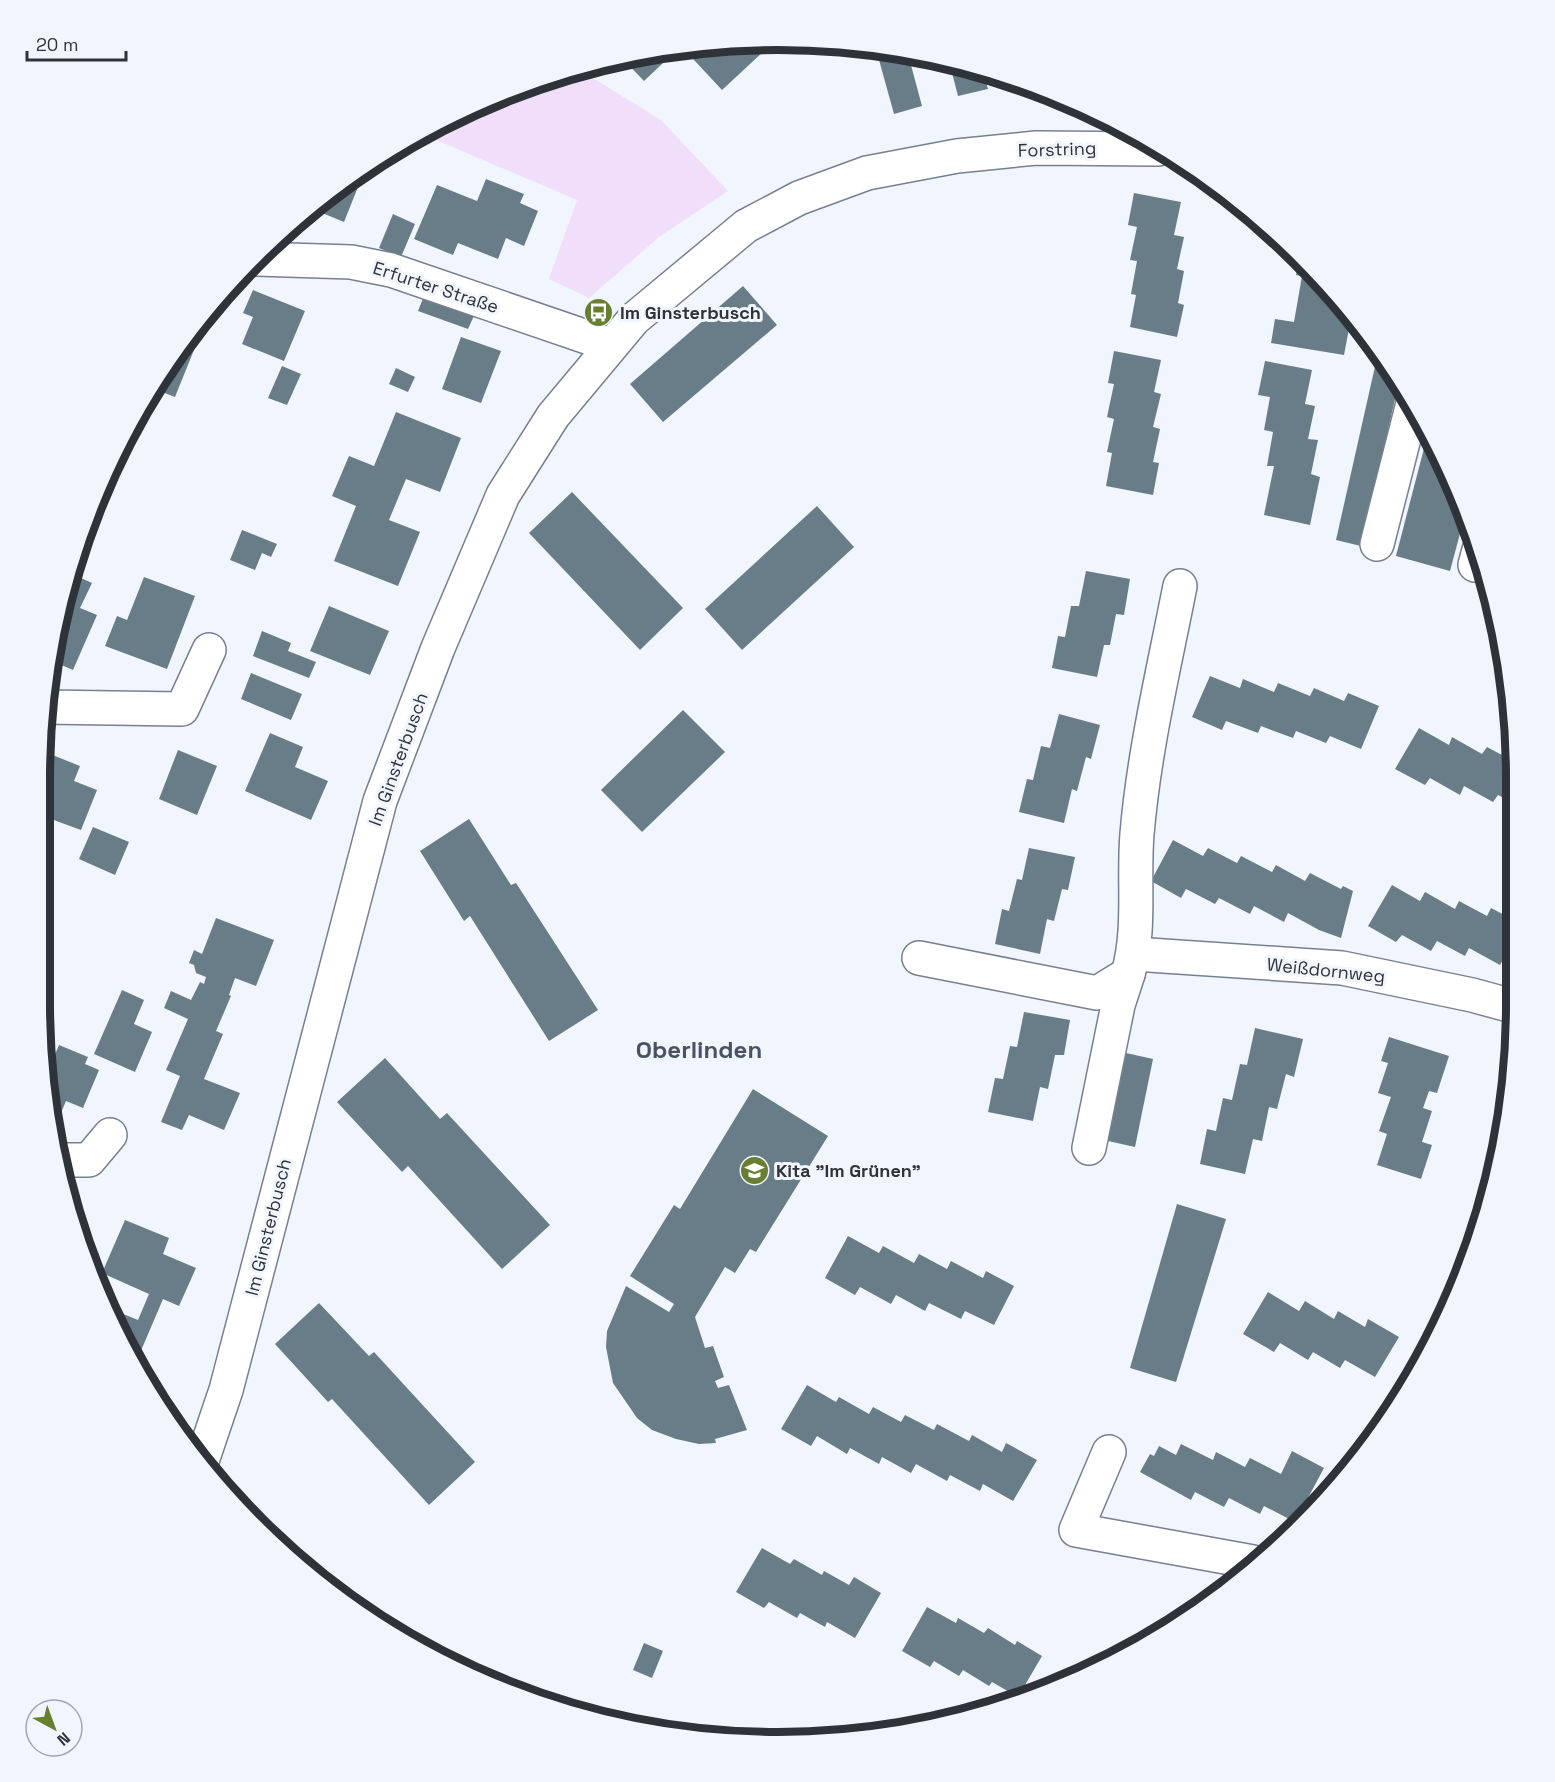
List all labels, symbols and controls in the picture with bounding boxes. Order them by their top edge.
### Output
scale bar [27,24,126,62]
text: 20 m [36,33,79,56]
street label: Forstring [1017,136,1097,162]
street label: Erfurter Straße [370,256,502,318]
bus stop icon: Im Ginsterbusch [583,296,615,328]
place label: Im Ginsterbusch [620,301,761,324]
street label: Im Ginsterbusch [363,689,433,829]
street label: Weißdornweg [1266,952,1386,988]
district label: Oberlinden [636,1034,762,1065]
school or university icon: Kita "Im Grünen" [739,1154,771,1186]
street label: Im Ginsterbusch [240,1156,296,1298]
place label: Kita "Im Grünen" [776,1159,921,1182]
north arrow [24,1698,84,1758]
text: N [53,1727,74,1750]

